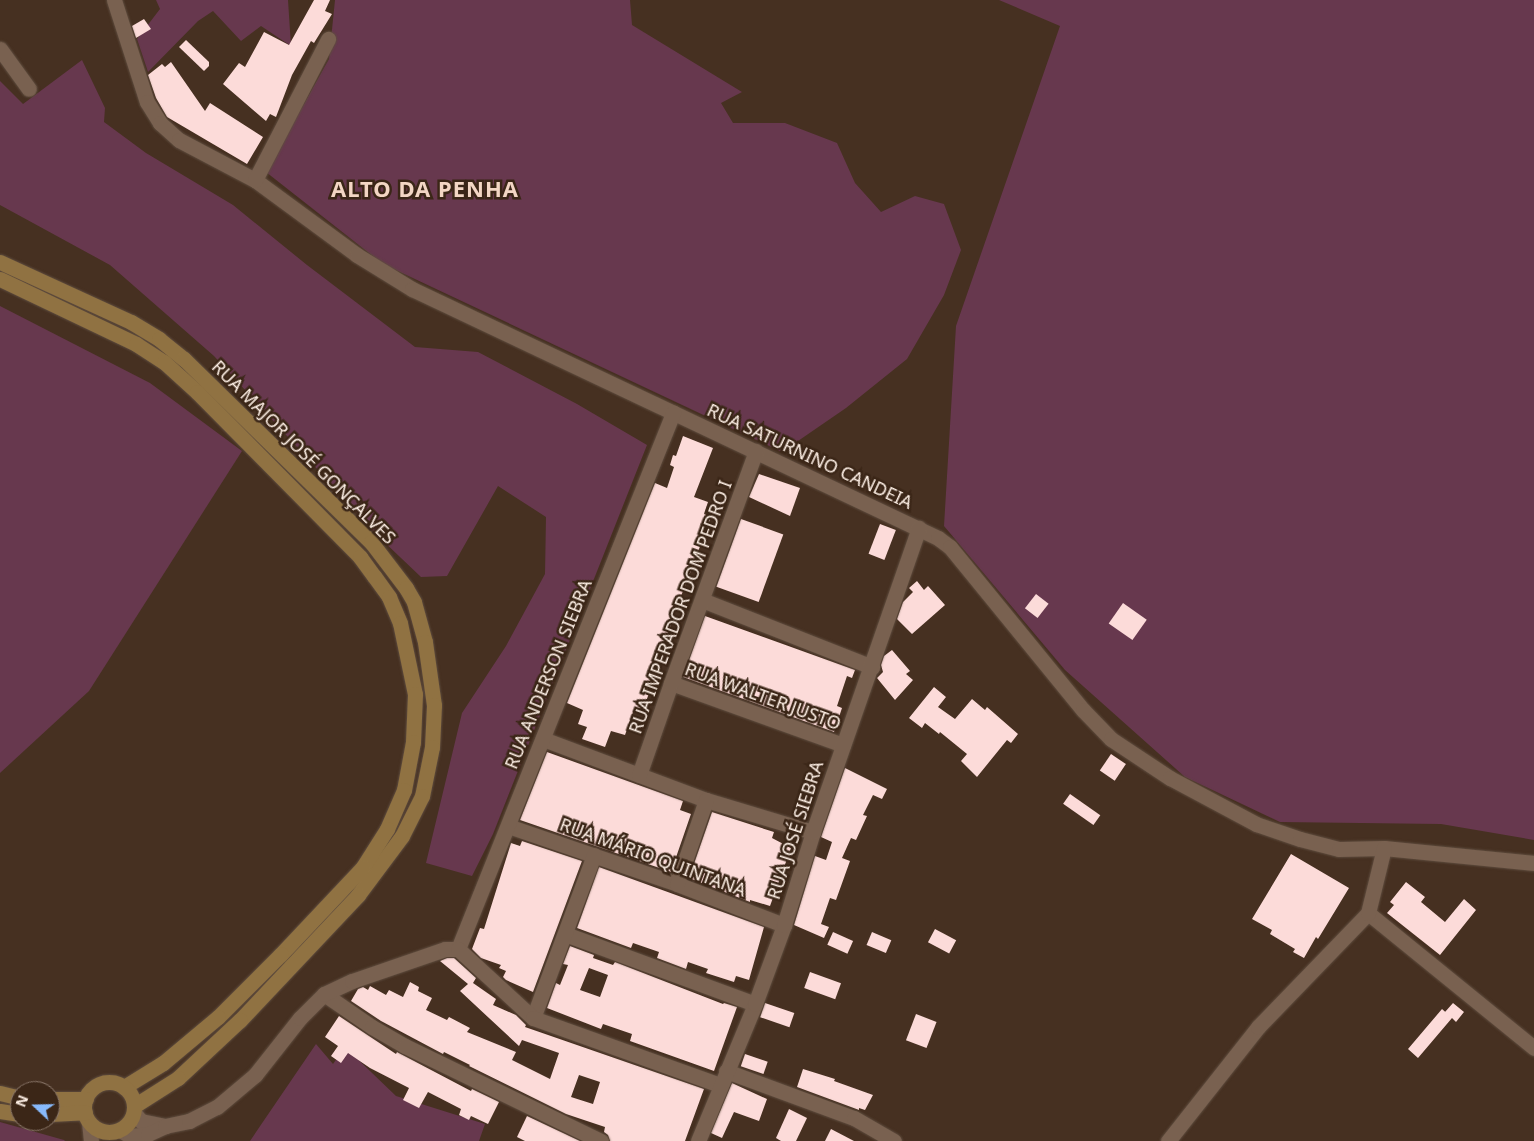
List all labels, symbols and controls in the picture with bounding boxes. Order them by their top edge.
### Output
district label: ALTO DA PENHA [329,176,521,202]
street label: RUA MAJOR JOSÉ GONÇALVES [208,356,400,548]
street label: RUA SATURNINO CANDEIA [704,399,916,513]
street label: RUA IMPERADOR DOM PEDRO I [624,478,736,736]
street label: RUA ANDERSON SIEBRA [500,576,596,772]
street label: RUA WALTER JUSTO [682,658,844,734]
street label: RUA JOSÉ SIEBRA [762,758,828,902]
street label: RUA MÁRIO QUINTANA [557,813,749,901]
north arrow [10,1081,60,1131]
text: N [11,1092,32,1110]

